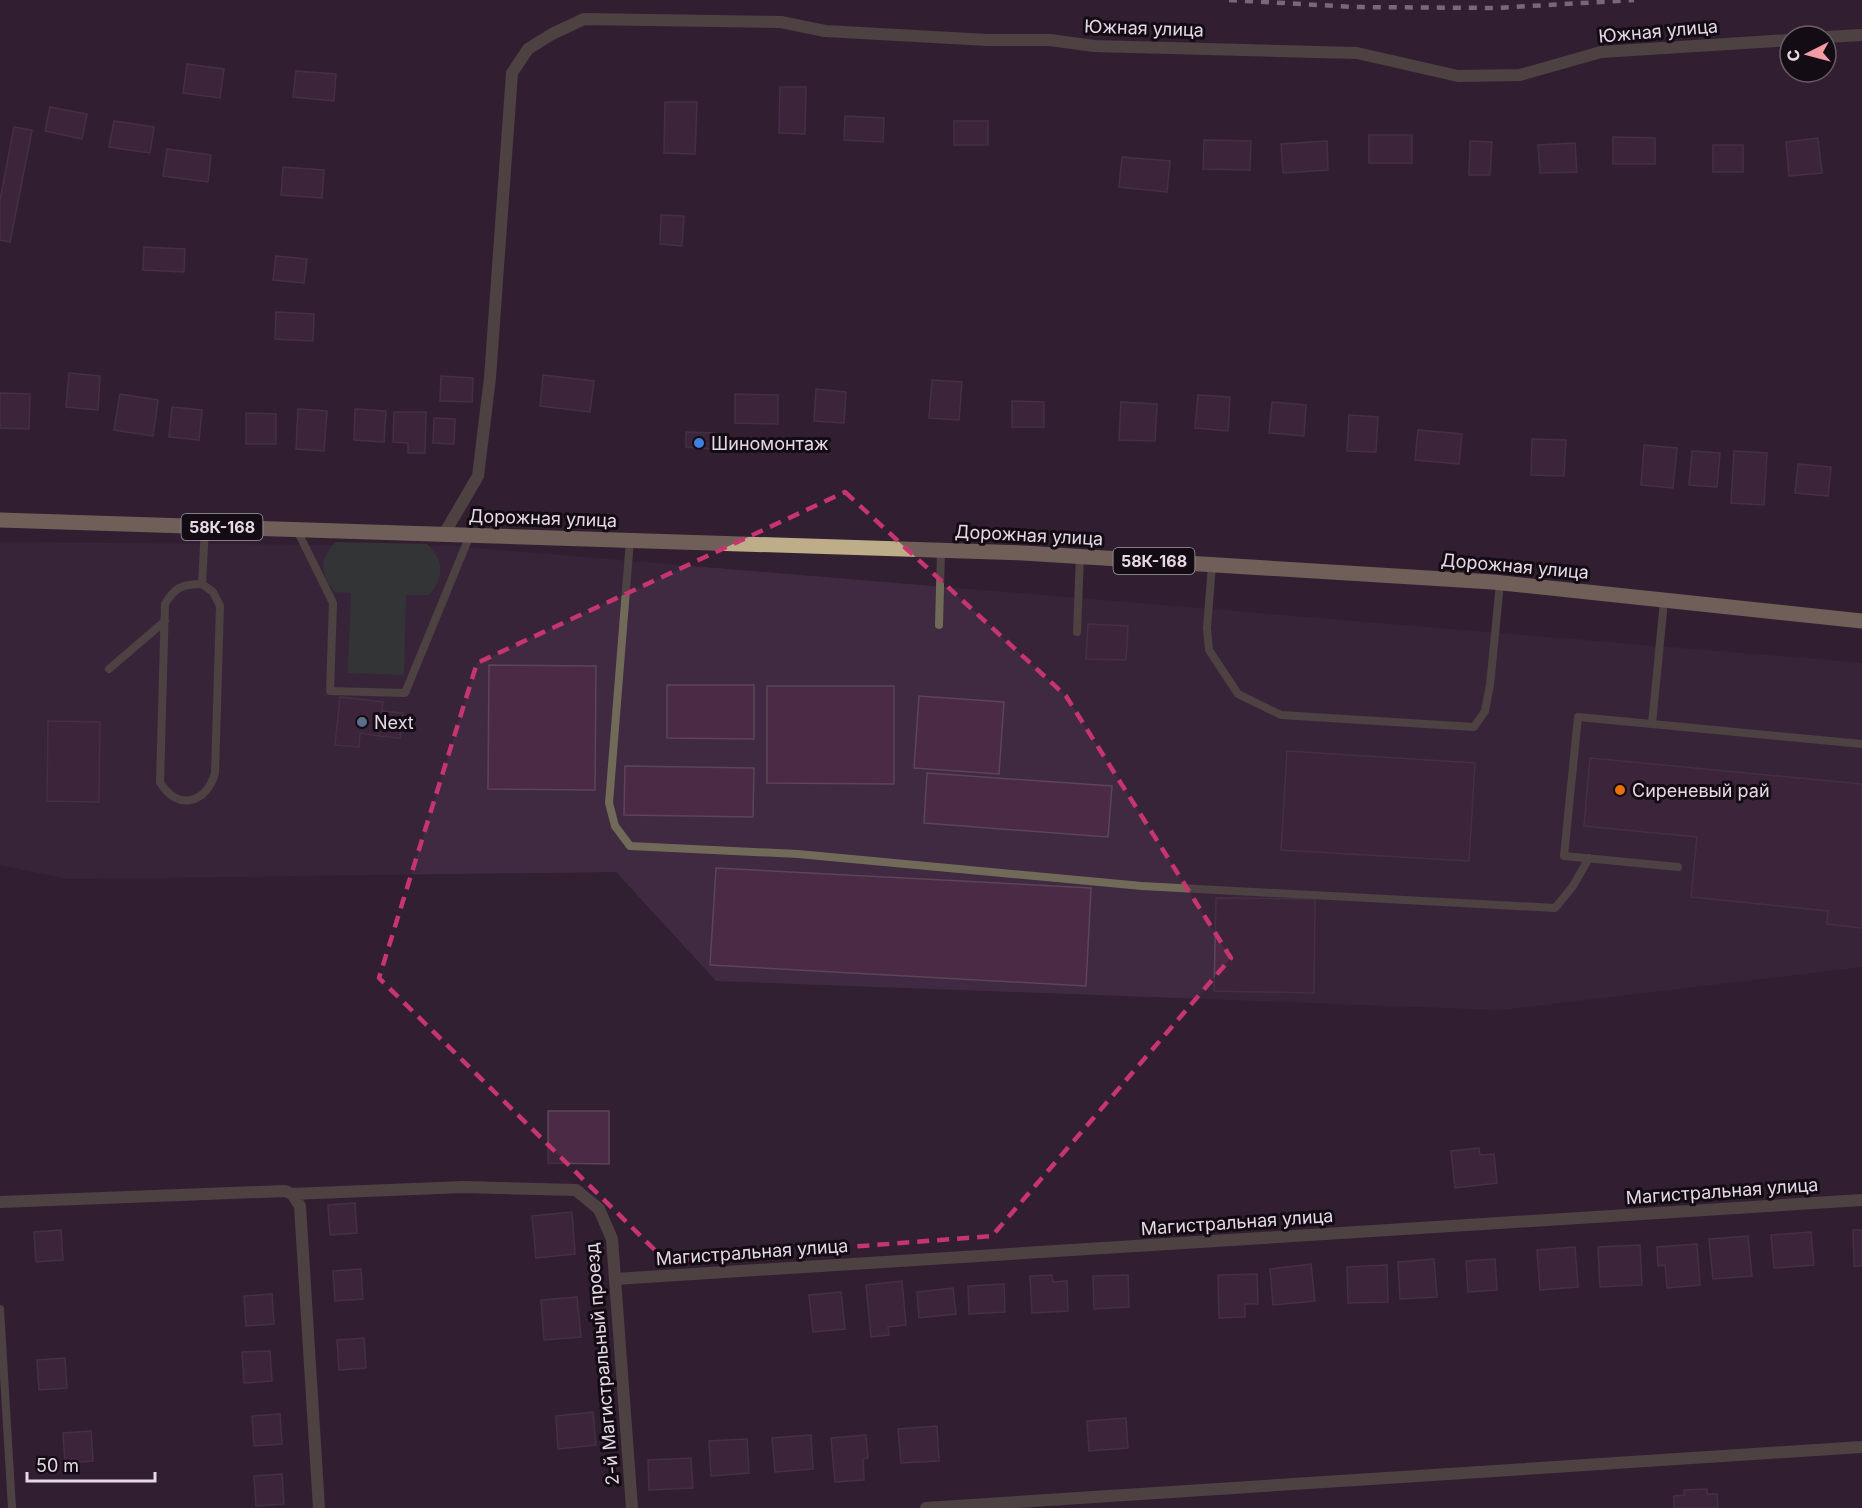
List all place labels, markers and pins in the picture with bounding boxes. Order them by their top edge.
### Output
place label: Шиномонтаж [711,433,829,454]
marker: Шиномонтаж [692,436,706,450]
place label: Next [374,712,414,733]
marker: Next [355,715,369,729]
place label: Сиреневый рай [1632,780,1770,801]
marker: Сиреневый рай [1613,783,1627,797]

